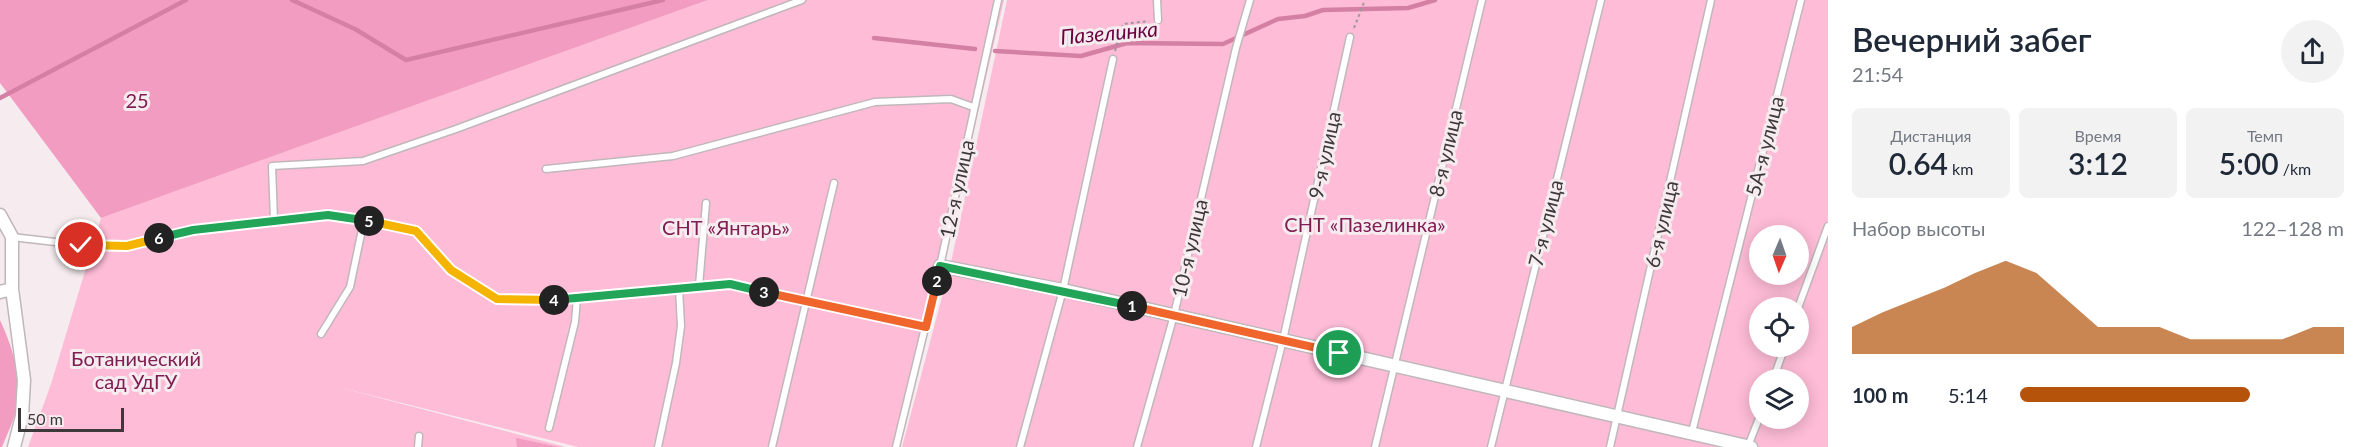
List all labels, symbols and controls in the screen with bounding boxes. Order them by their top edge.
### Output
water label: Пазелинка [1059,15,1159,49]
text: Вечерний забег [1852,19,2091,59]
button: share [2281,20,2344,83]
text: 21:54 [1852,62,1903,86]
park label: 25 [125,88,149,112]
street label: 5А-я улица [1740,94,1788,198]
street label: 8-я улица [1423,107,1467,199]
street label: 9-я улица [1303,109,1345,201]
text: Дистанция [1890,126,1972,145]
text: Время [2075,126,2121,145]
text: Темп [2247,126,2283,145]
street label: 12-я улица [934,137,978,241]
text: 0.64 [1889,145,1948,181]
text: 3:12 [2068,145,2128,181]
text: 5:00 [2219,145,2279,181]
text: km [1948,159,1973,178]
text: /km [2279,159,2311,178]
street label: 7-я улица [1523,177,1567,269]
street label: 6-я улица [1639,178,1683,270]
street label: 10-я улица [1166,196,1212,300]
pin: 5 [354,206,384,236]
text: 5 [364,211,374,230]
park label: СНТ «Пазелинка» [1284,212,1446,236]
park label: СНТ «Янтарь» [662,215,790,239]
text: Набор высоты [1852,216,1985,240]
text: 122–128 m [2241,216,2344,240]
pin [55,219,106,270]
pin: 6 [144,223,174,253]
north arrow [1749,225,1809,285]
map controls [1749,225,1809,429]
icon: check [64,228,97,261]
text: 6 [154,228,164,247]
pin: 2 [922,266,952,296]
text: 2 [932,271,942,290]
pin: 3 [749,277,779,307]
text: 3 [759,282,769,301]
pin: 4 [539,285,569,315]
text: 4 [549,290,559,309]
pin: 1 [1117,291,1147,321]
text: 1 [1127,296,1137,315]
button: locate [1749,297,1809,357]
pin [1313,327,1364,378]
icon: arrive [1322,336,1355,369]
park label: Ботанический сад УдГУ [71,346,201,393]
button: layers [1749,369,1809,429]
text: 100 m [1852,383,1908,407]
text: 5:14 [1948,383,1988,407]
scale bar [18,405,124,432]
text: 50 m [27,409,63,428]

